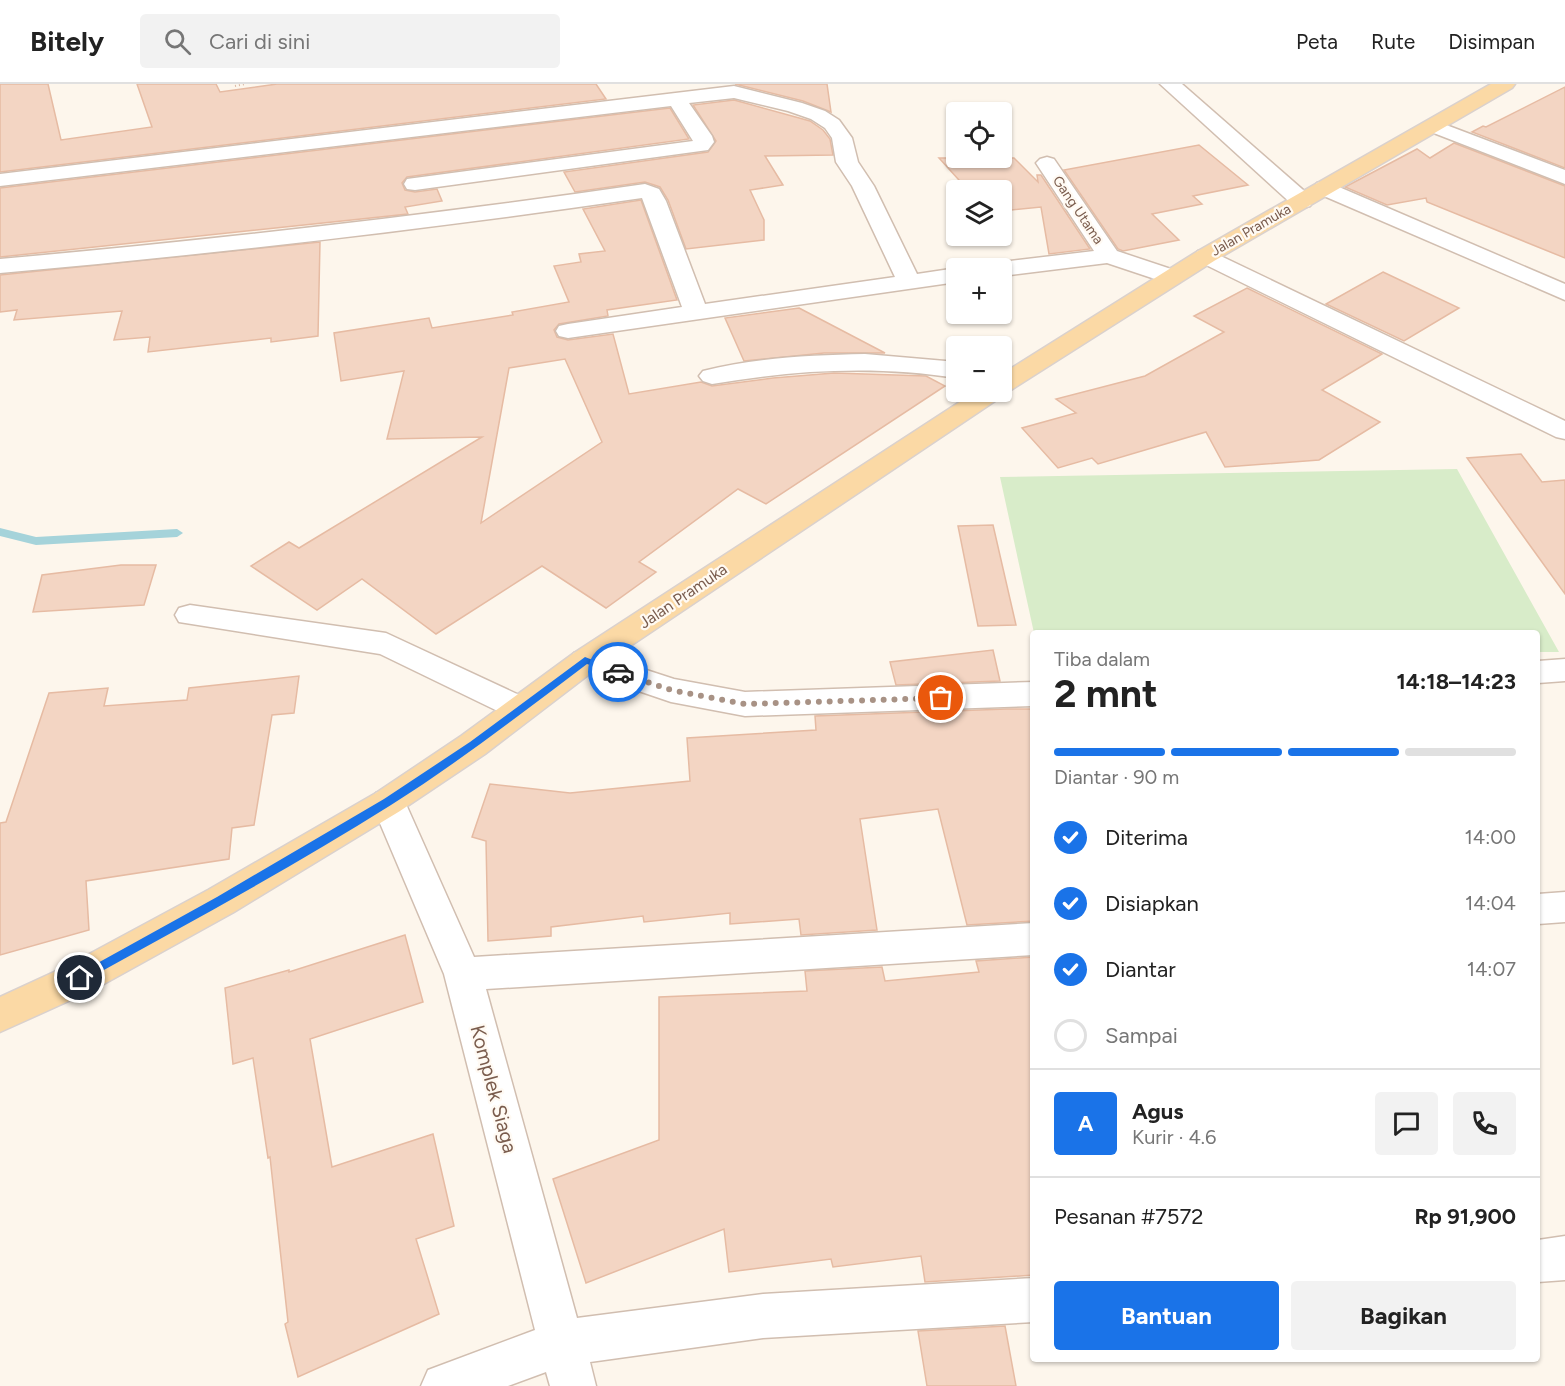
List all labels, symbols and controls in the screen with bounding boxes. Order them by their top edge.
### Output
search box [140,14,560,68]
text: Bitely [30,24,104,58]
icon: search [161,25,194,58]
text: Cari di sini [209,28,310,55]
text: Peta [1296,29,1338,54]
text: Rute [1371,29,1415,54]
text: Disimpan [1448,29,1535,54]
map controls [946,102,1012,402]
button: locate [946,102,1012,168]
street label: Gang Utama [1049,173,1107,247]
button: layers [946,180,1012,246]
street label: Jalan Pramuka [1208,200,1294,260]
button: + [946,258,1012,324]
button: − [946,336,1012,402]
street label: Jalan Pramuka [635,560,731,632]
courier [588,642,648,702]
text: Tiba dalam [1054,647,1150,671]
icon: car [602,656,635,689]
text: 14:18–14:23 [1397,668,1516,695]
text: 2 mnt [1054,670,1158,717]
pin [915,672,966,723]
icon: bag [924,681,957,714]
text: Diantar · 90 m [1054,765,1179,789]
icon: check [1054,821,1087,854]
text: Diterima [1105,824,1188,851]
text: 14:00 [1465,825,1516,849]
icon: check [1054,887,1087,920]
text: Disiapkan [1105,890,1199,917]
text: 14:04 [1465,891,1516,915]
pin [54,952,105,1003]
icon: check [1054,953,1087,986]
text: Diantar [1105,956,1176,983]
text: 14:07 [1467,957,1516,981]
icon: home [63,961,96,994]
street label: Komplek Siaga [465,1022,523,1156]
text: Sampai [1105,1022,1178,1049]
button: chat [1375,1092,1438,1155]
button: phone [1453,1092,1516,1155]
text: Agus [1132,1098,1183,1125]
text: A [1078,1110,1093,1137]
text: Kurir · 4.6 [1132,1125,1216,1149]
text: Pesanan #7572 [1054,1203,1204,1230]
text: Rp 91,900 [1414,1203,1516,1230]
button: Bantuan [1054,1281,1279,1350]
button: Bagikan [1291,1281,1516,1350]

